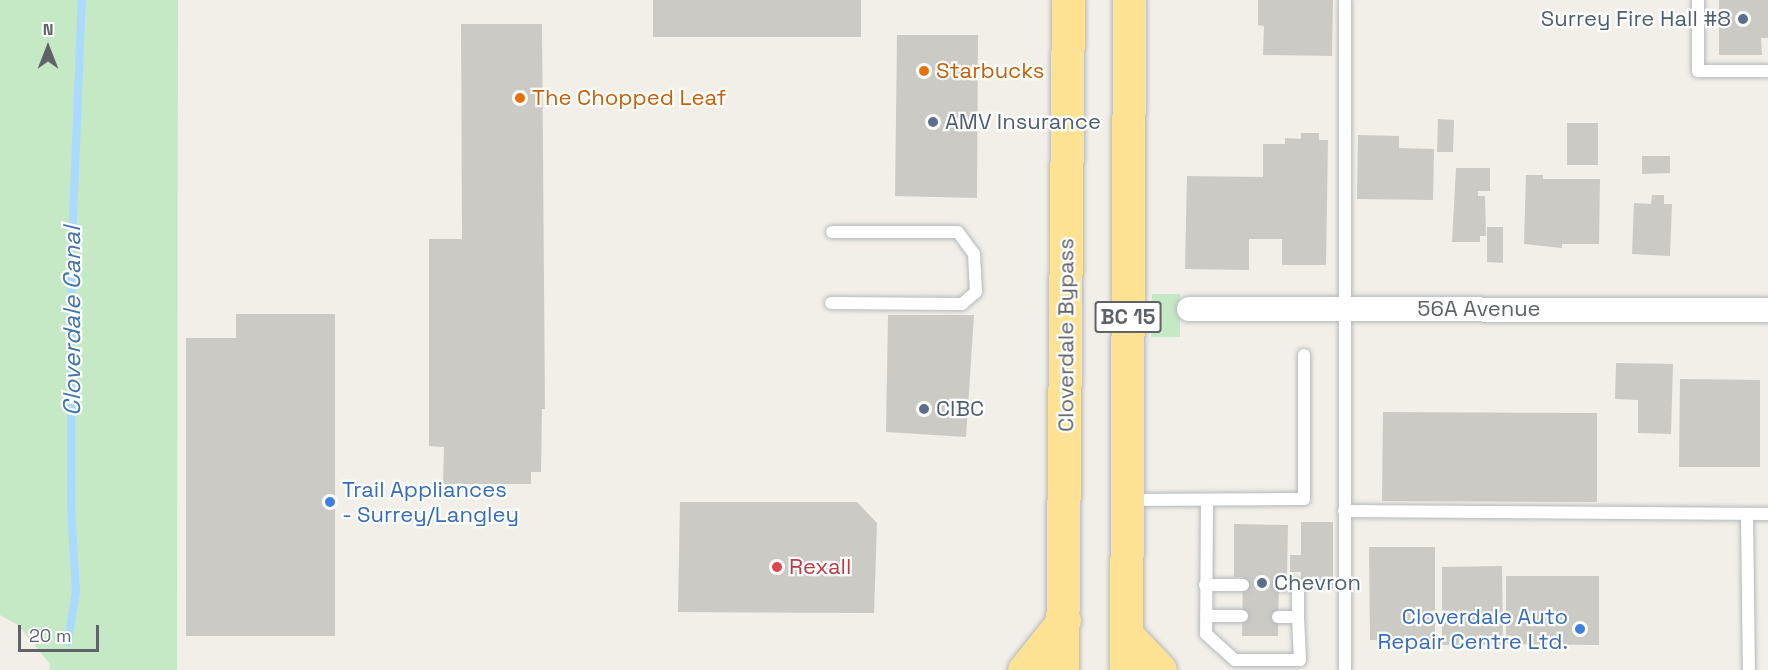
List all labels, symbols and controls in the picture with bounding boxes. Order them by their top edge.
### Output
place label: Surrey Fire Hall #8 [1541,6,1731,32]
marker: Surrey Fire Hall #8 [1736,12,1750,26]
north arrow [18,18,78,78]
text: N [43,19,53,40]
place label: Starbucks [936,58,1044,84]
marker: Starbucks [917,64,931,78]
place label: The Chopped Leaf [532,85,726,111]
marker: The Chopped Leaf [513,91,527,105]
place label: AMV Insurance [945,109,1101,135]
marker: AMV Insurance [926,115,940,129]
water label: Cloverdale Canal [58,226,86,416]
street label: Cloverdale Bypass [1053,238,1079,432]
street label: 56A Avenue [1417,296,1541,322]
road number: BC 15 [1094,299,1162,335]
place label: CIBC [936,396,984,422]
marker: CIBC [917,402,931,416]
place label: Trail Appliances - Surrey/Langley [342,476,520,528]
marker: Trail Appliances - Surrey/Langley [323,495,337,509]
place label: Rexall [789,554,851,580]
marker: Rexall [770,560,784,574]
place label: Chevron [1274,570,1361,596]
marker: Chevron [1255,576,1269,590]
place label: Cloverdale Auto Repair Centre Ltd. [1377,603,1568,654]
scale bar [21,613,102,651]
marker: Cloverdale Auto Repair Centre Ltd. [1573,622,1587,636]
text: 20 m [29,624,72,647]

